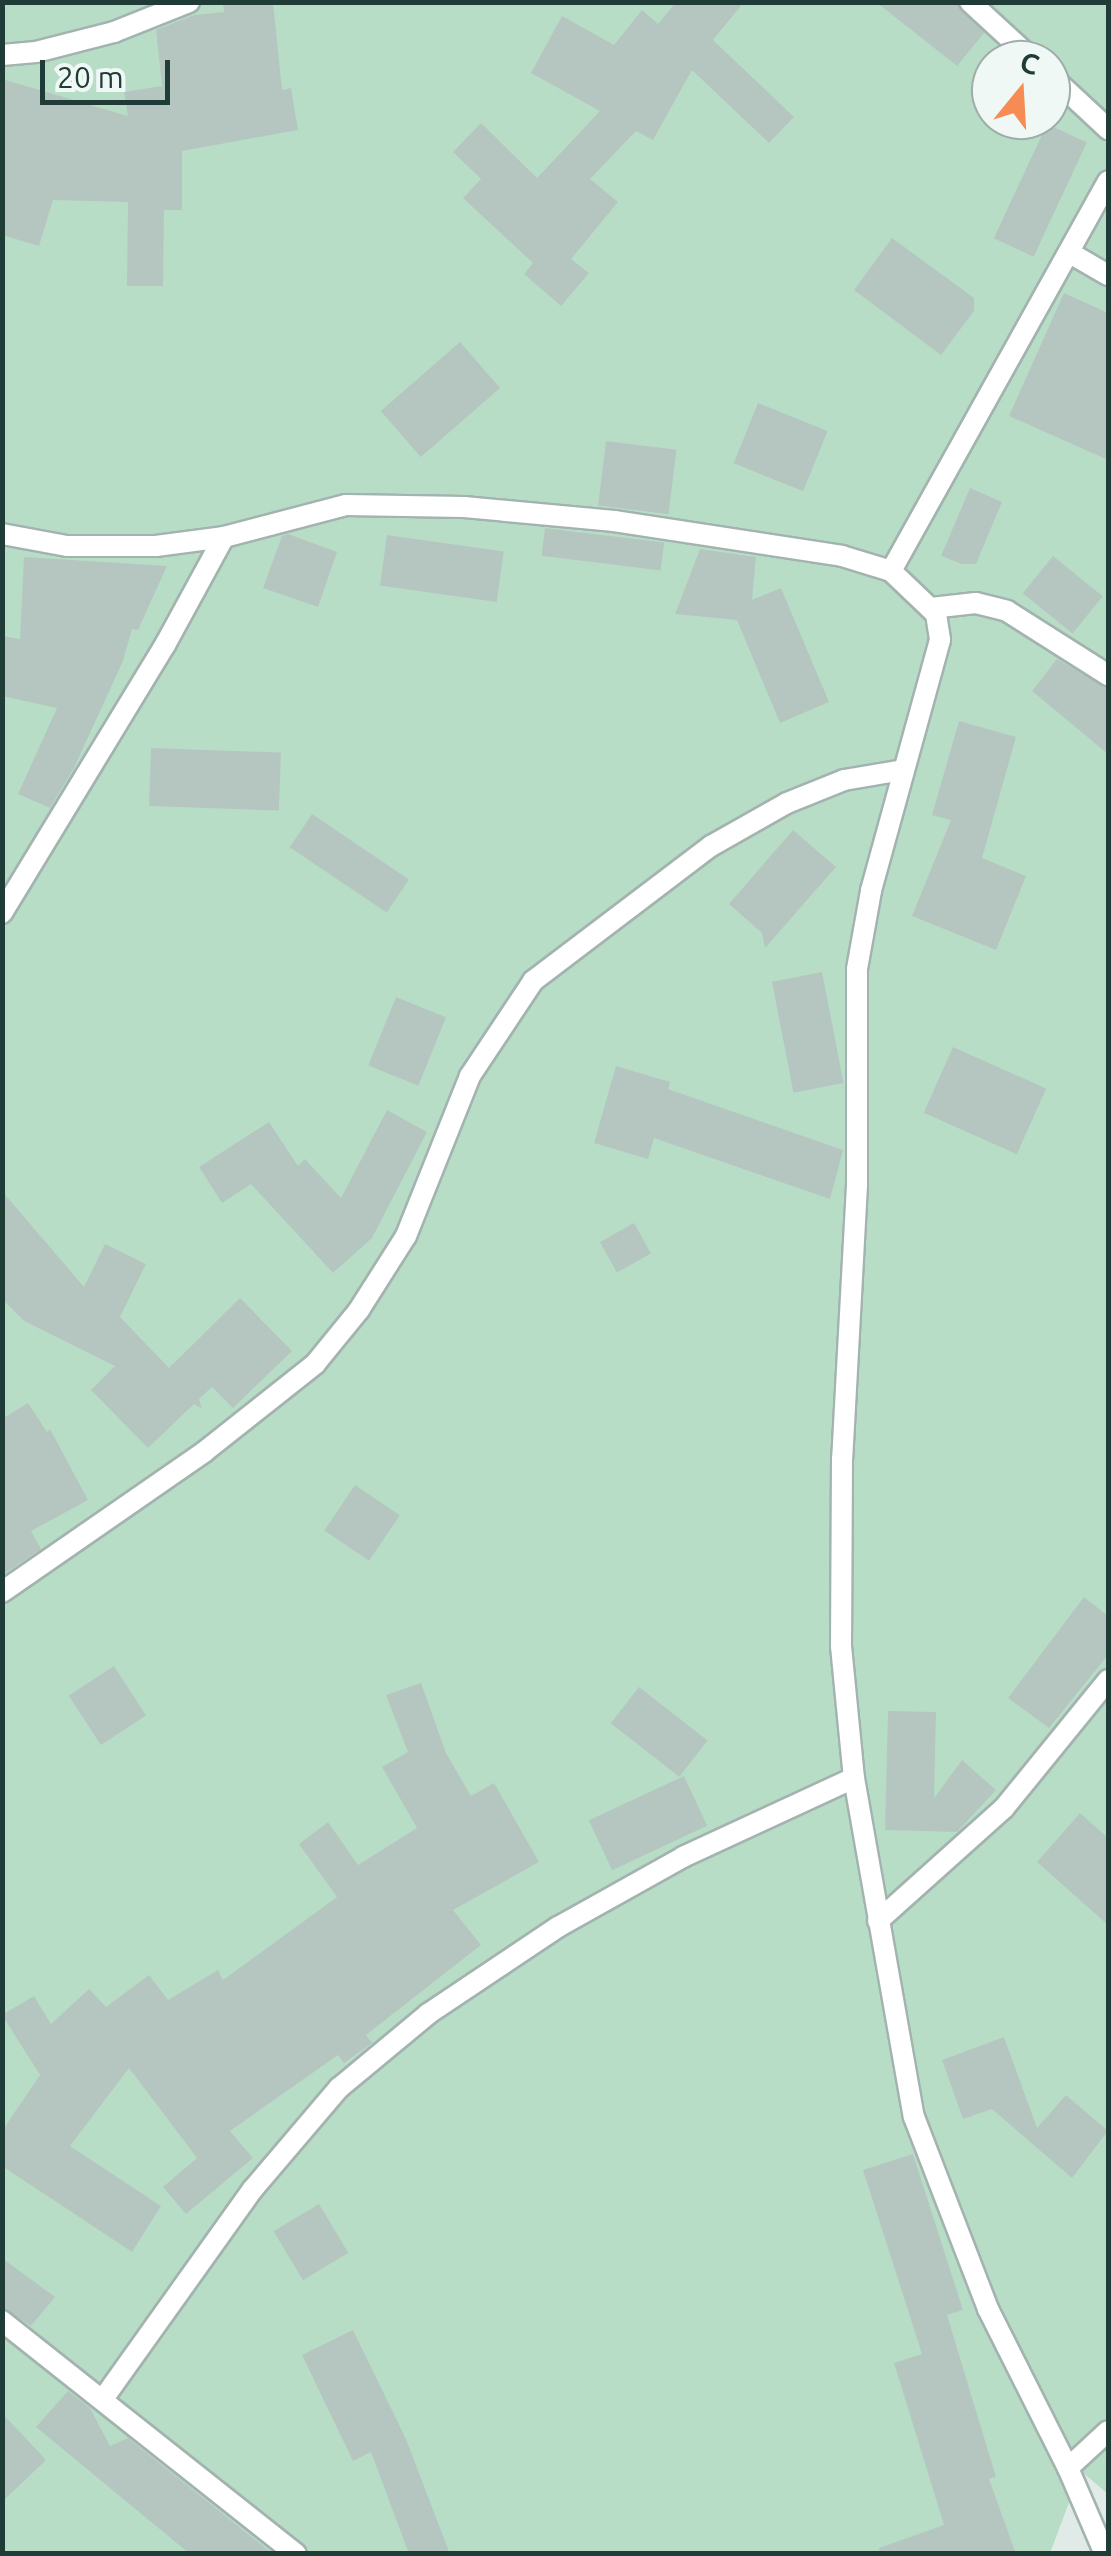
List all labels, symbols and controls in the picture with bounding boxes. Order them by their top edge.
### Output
scale bar [45,40,175,102]
north arrow [971,40,1071,140]
text: С [1017,45,1043,80]
text: 20 m [57,60,124,94]

